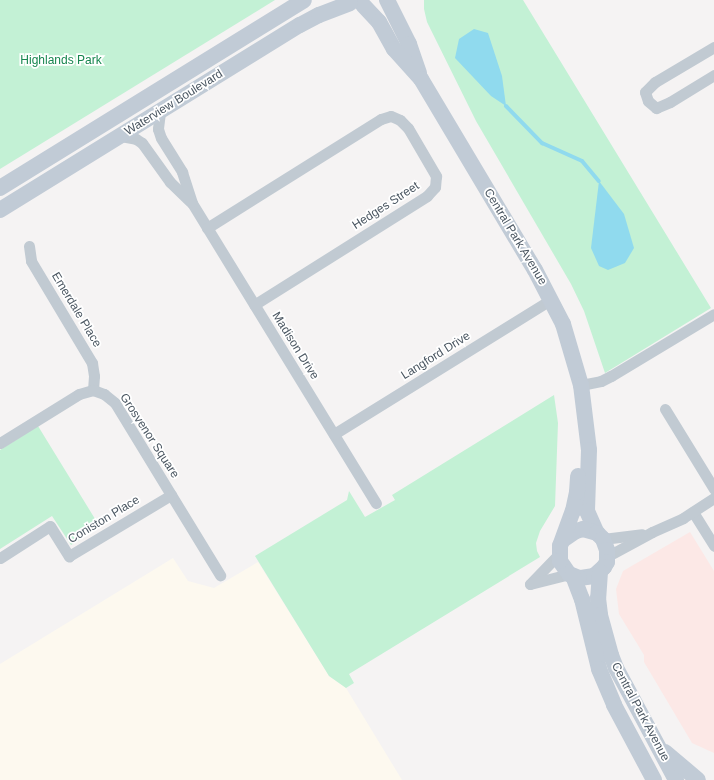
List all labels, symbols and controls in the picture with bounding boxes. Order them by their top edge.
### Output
park label: Highlands Park [20,54,102,68]
street label: Waterview Boulevard [122,67,226,139]
street label: Hedges Street [350,179,422,233]
street label: Central Park Avenue [480,186,550,288]
street label: Emerdale Place [48,270,104,350]
street label: Madison Drive [269,310,321,382]
street label: Langford Drive [399,329,473,383]
street label: Grosvenor Square [116,391,182,481]
street label: Coniston Place [66,493,142,547]
street label: Central Park Avenue [608,660,672,764]

